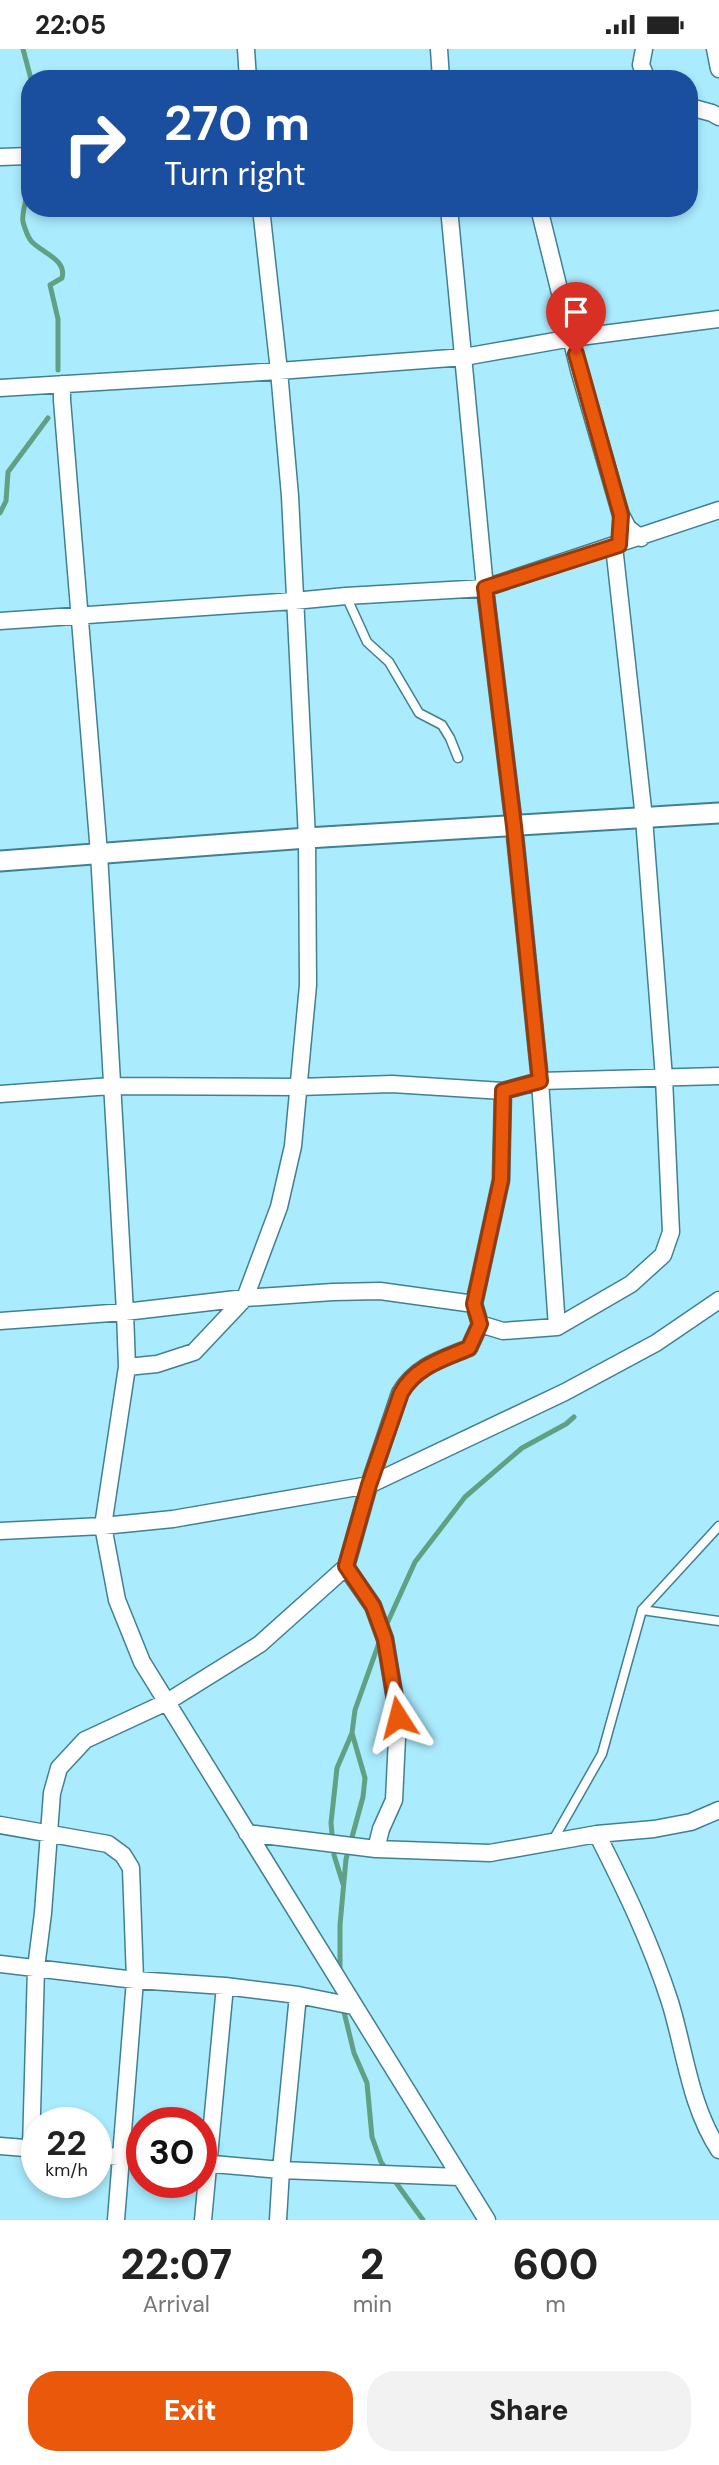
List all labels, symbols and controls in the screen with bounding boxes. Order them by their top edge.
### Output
text: 22:05 [35,8,106,42]
text: 270 m [164,91,310,155]
icon: right [49,98,140,189]
text: Turn right [164,153,306,195]
pin [546,282,606,354]
icon: arrive [557,293,595,331]
position arrow [361,1680,435,1754]
speed limit sign: 30 [126,2107,217,2198]
text: 22 [46,2120,87,2166]
text: km/h [45,2158,88,2182]
text: 22:07 [121,2237,232,2292]
text: 2 [360,2237,384,2292]
text: 600 [512,2237,598,2292]
text: Arrival [143,2289,210,2319]
text: min [353,2289,392,2319]
text: m [545,2289,566,2319]
button: Exit [28,2371,353,2451]
button: Share [367,2371,691,2451]

